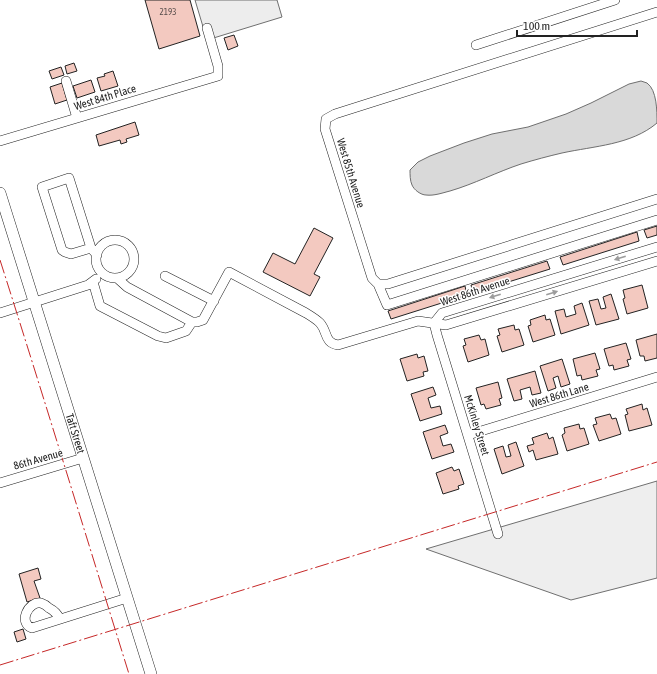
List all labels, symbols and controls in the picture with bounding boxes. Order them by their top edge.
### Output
house number: 2193 [160,7,176,17]
scale bar [517,12,637,38]
text: 100 m [523,19,550,33]
street label: West 84th Place [73,82,137,112]
street label: West 85th Avenue [335,137,367,209]
one-way arrow [613,255,625,261]
street label: West 86th Avenue [439,274,511,308]
one-way arrow [547,289,559,295]
one-way arrow [489,294,501,300]
street label: West 86th Lane [528,380,590,410]
street label: McKinley Street [462,393,492,457]
street label: Taft Street [64,412,87,455]
street label: 86th Avenue [12,446,64,472]

